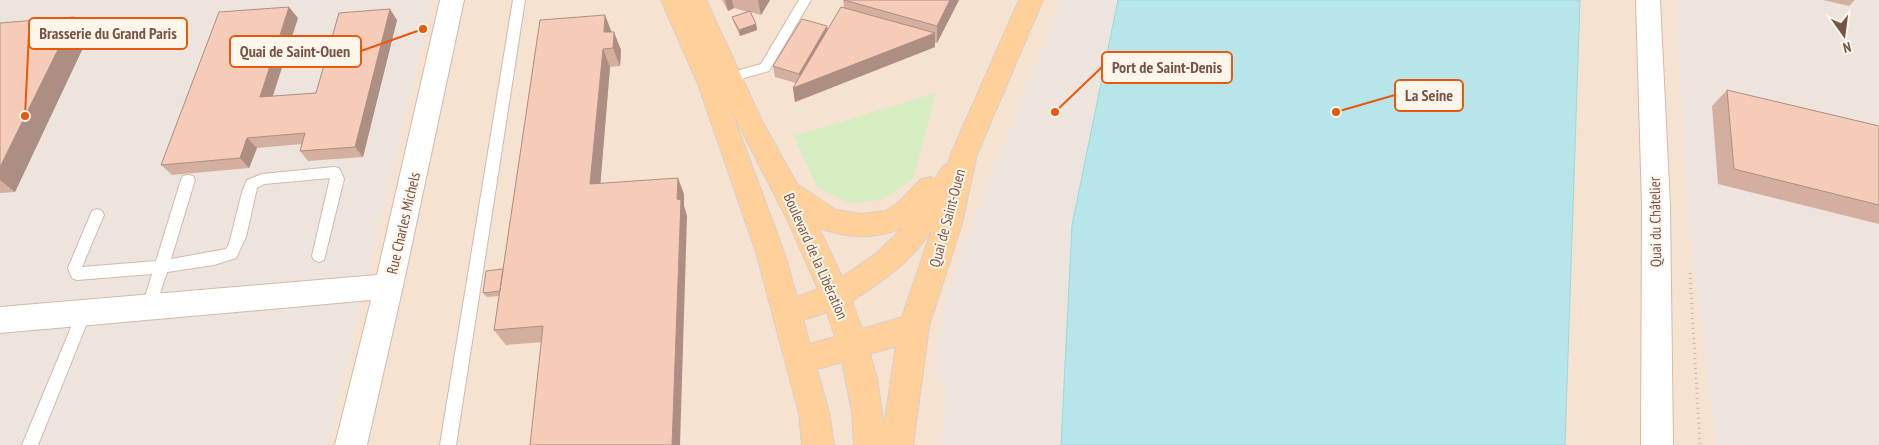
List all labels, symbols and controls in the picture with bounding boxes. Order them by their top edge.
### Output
north arrow [1819,10,1869,60]
callout: Brasserie du Grand Paris [29,18,187,49]
text: Brasserie du Grand Paris [39,23,177,43]
callout: Quai de Saint-Ouen [230,36,361,67]
text: N [1841,38,1853,57]
text: Quai de Saint-Ouen [240,41,350,61]
callout: Port de Saint-Denis [1102,52,1232,83]
text: Port de Saint-Denis [1112,57,1222,77]
callout: La Seine [1395,80,1463,111]
text: La Seine [1405,85,1453,105]
street label: Quai de Saint-Ouen [925,167,969,269]
street label: Rue Charles Michels [382,170,424,276]
street label: Quai du Châtelier [1645,176,1665,267]
street label: Boulevard de la Libération [780,190,852,322]

